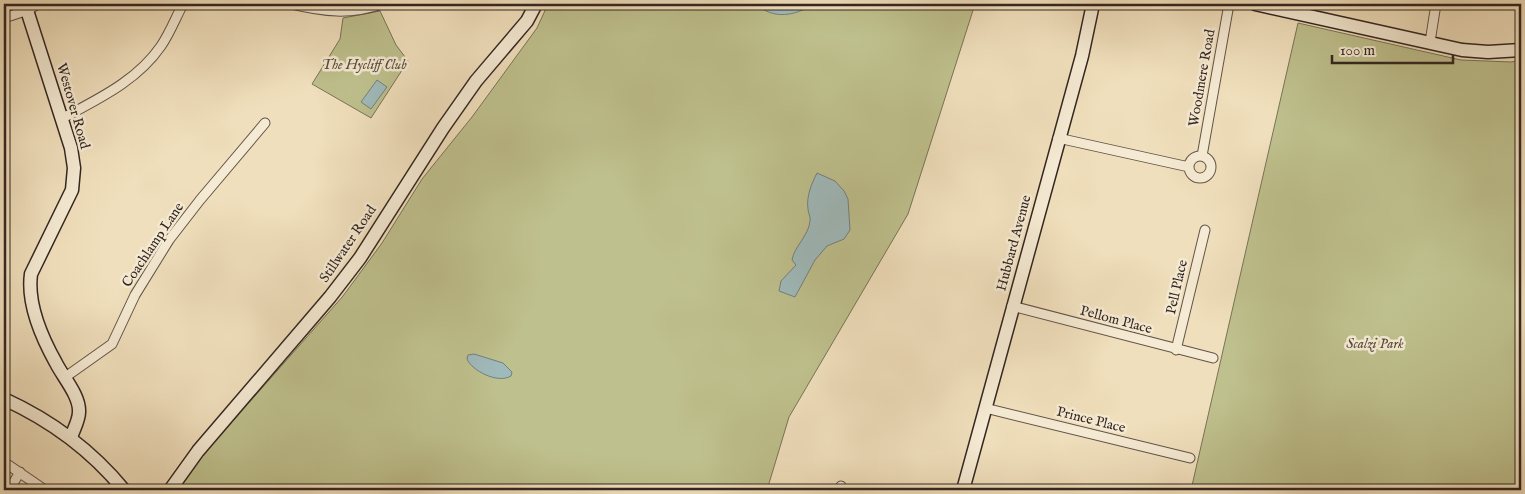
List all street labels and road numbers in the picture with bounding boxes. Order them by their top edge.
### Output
street label: Woodmere Road [1185,27,1220,128]
street label: Westover Road [52,61,94,152]
street label: Hubbard Avenue [993,193,1036,293]
street label: Coachlamp Lane [118,199,188,291]
street label: Stillwater Road [316,201,381,286]
street label: Pell Place [1162,257,1192,316]
street label: Pellom Place [1078,302,1154,338]
street label: Prince Place [1055,403,1128,437]

